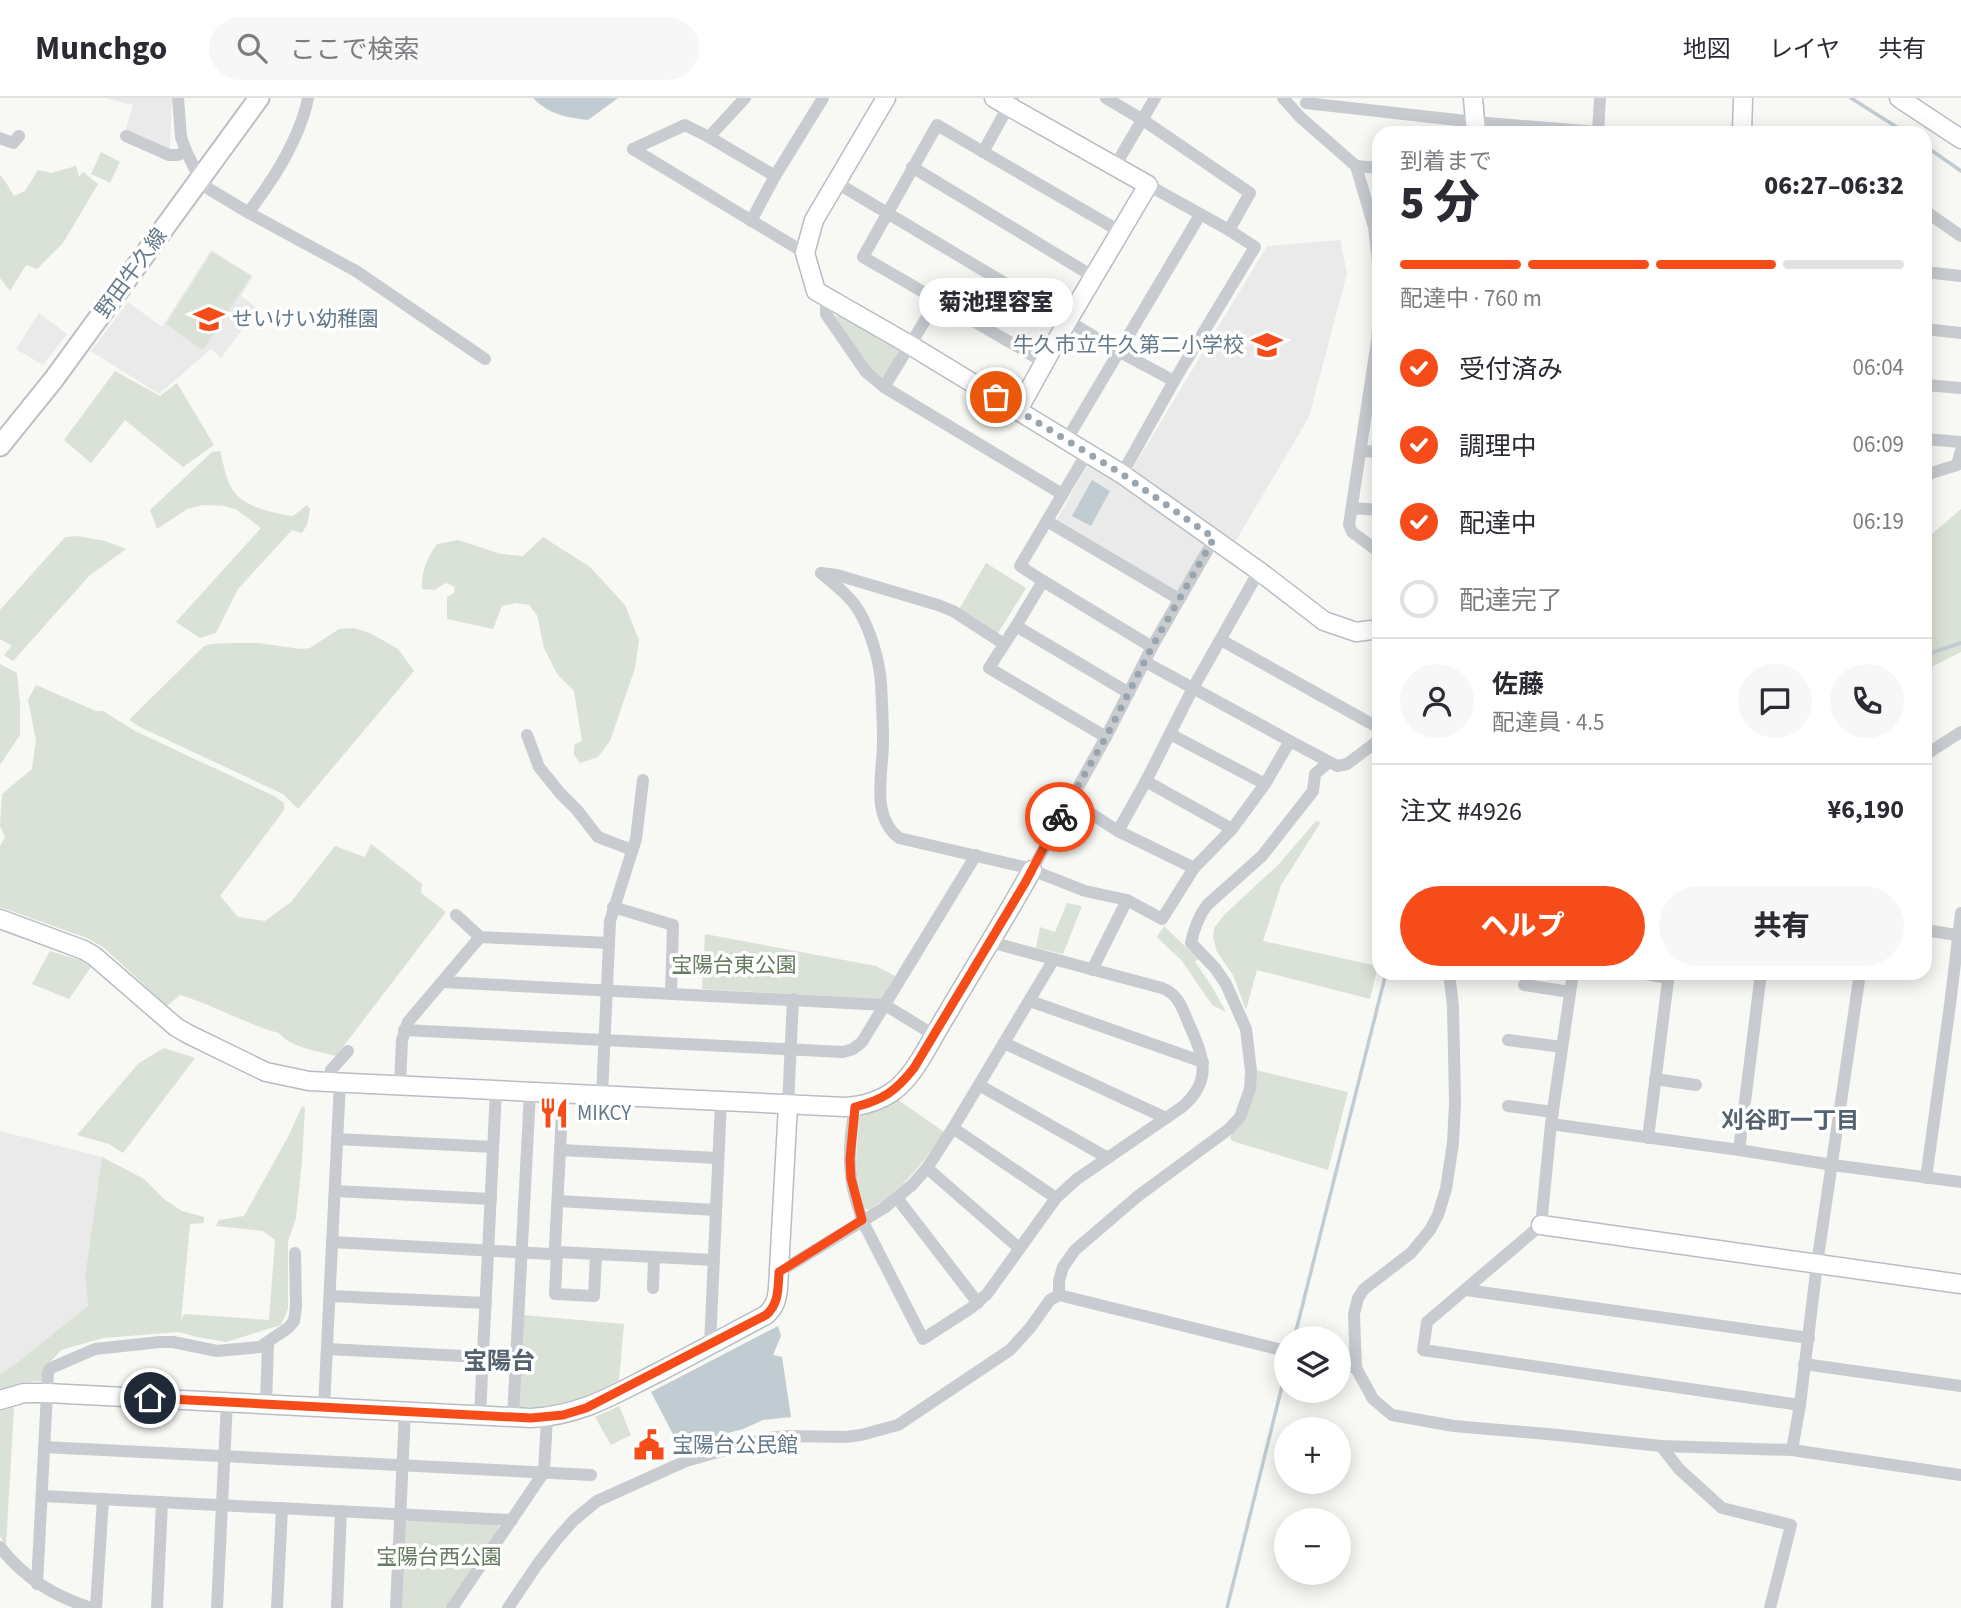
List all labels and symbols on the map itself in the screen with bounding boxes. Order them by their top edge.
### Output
street label: 野田牛久線 [88,222,174,324]
callout: 菊池理容室 [919,278,1073,327]
school or university icon: せいけい幼稚園 [192,302,226,336]
place label: せいけい幼稚園 [232,304,379,334]
school or university icon: 牛久市立牛久第二小学校 [1250,328,1284,362]
place label: 牛久市立牛久第二小学校 [1013,330,1244,360]
pin [966,367,1026,427]
courier [1025,782,1095,852]
park label: 宝陽台東公園 [671,950,797,980]
restaurant icon: MIKCY [537,1096,571,1130]
place label: MIKCY [577,1098,632,1128]
district label: 刈谷町一丁目 [1721,1104,1859,1137]
district label: 宝陽台 [463,1344,535,1379]
pin [120,1368,180,1428]
public building icon: 宝陽台公民館 [632,1428,666,1462]
place label: 宝陽台公民館 [672,1430,798,1460]
park label: 宝陽台西公園 [376,1542,502,1572]

